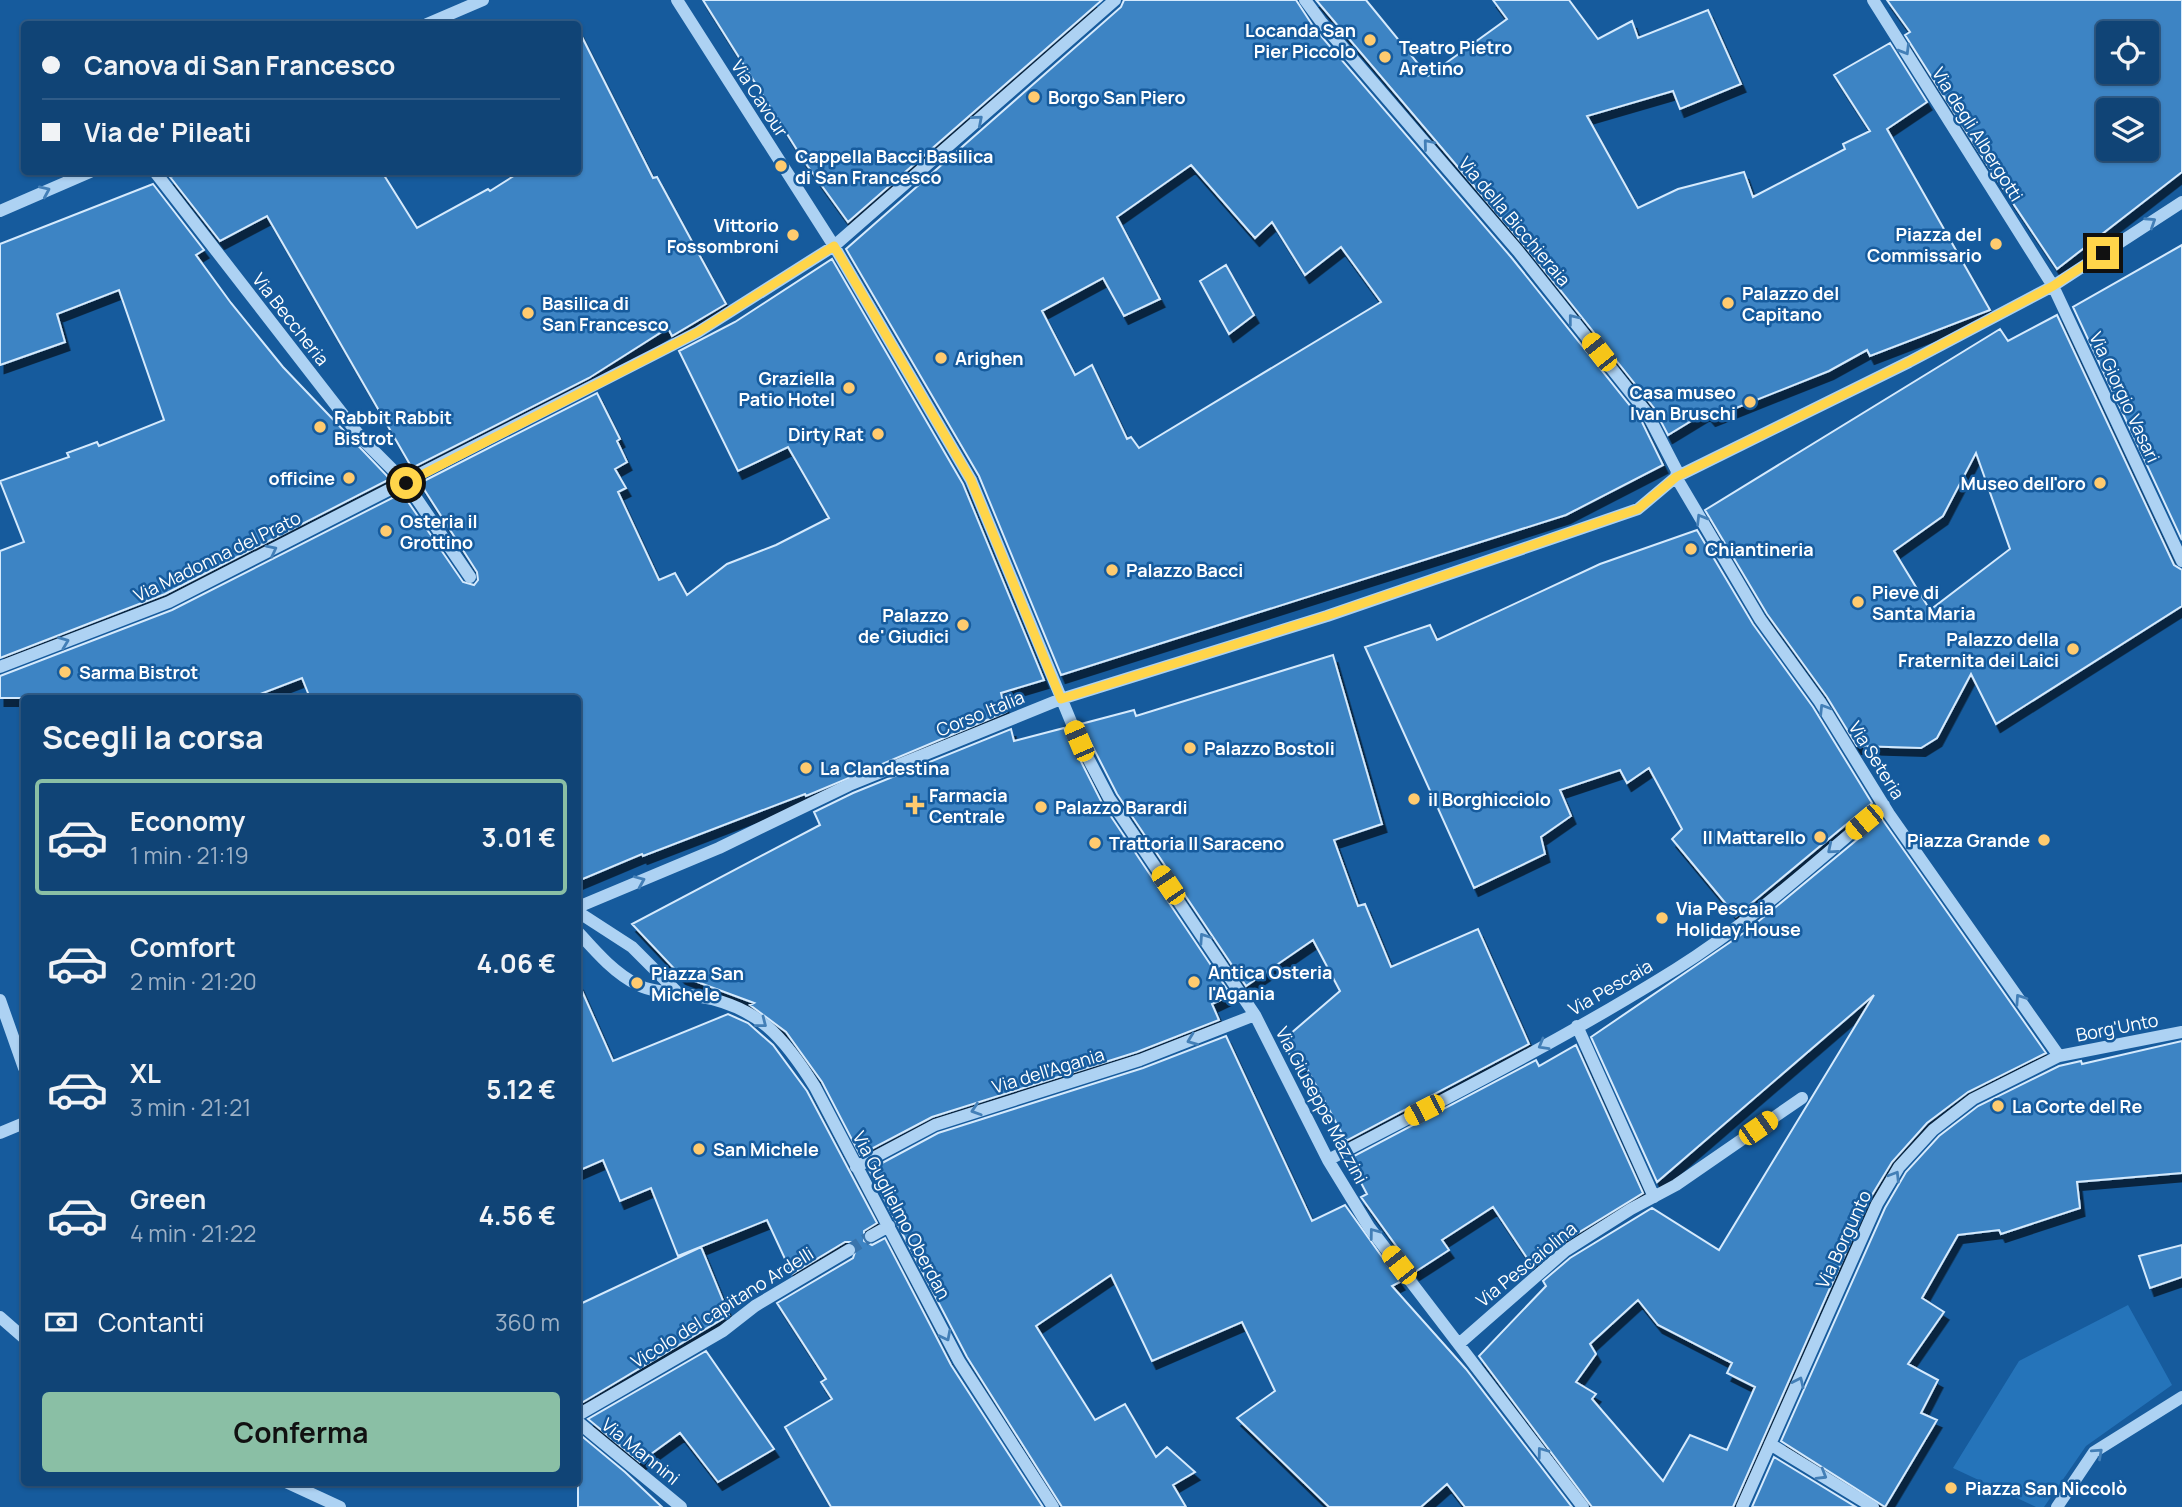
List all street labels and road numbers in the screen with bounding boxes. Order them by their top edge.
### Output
street label: Via Cavour [726,55,794,142]
street label: Via degli Albergotti [1927,62,2029,206]
street label: Via della Bicchieraia [1454,151,1576,291]
street label: Via Beccheria [247,268,335,370]
street label: Via Giorgio Vasari [2084,328,2166,466]
street label: Via Madonna del Prato [129,505,305,607]
street label: Corso Italia [932,684,1028,742]
street label: Via Seteria [1844,716,1910,804]
street label: Via Pescaia [1564,953,1656,1021]
street label: Borg'Unto [2074,1007,2160,1047]
street label: Via Giuseppe Mazzini [1270,1022,1374,1188]
street label: Via dell'Agania [989,1042,1107,1098]
street label: Via Guglielmo Oberdan [848,1127,956,1303]
street label: Via Borgunto [1810,1186,1876,1292]
street label: Via Pescaiolina [1471,1216,1581,1312]
street label: Vicolo del capitano Ardelli [626,1241,818,1373]
street label: Via Mannini [597,1412,685,1490]

